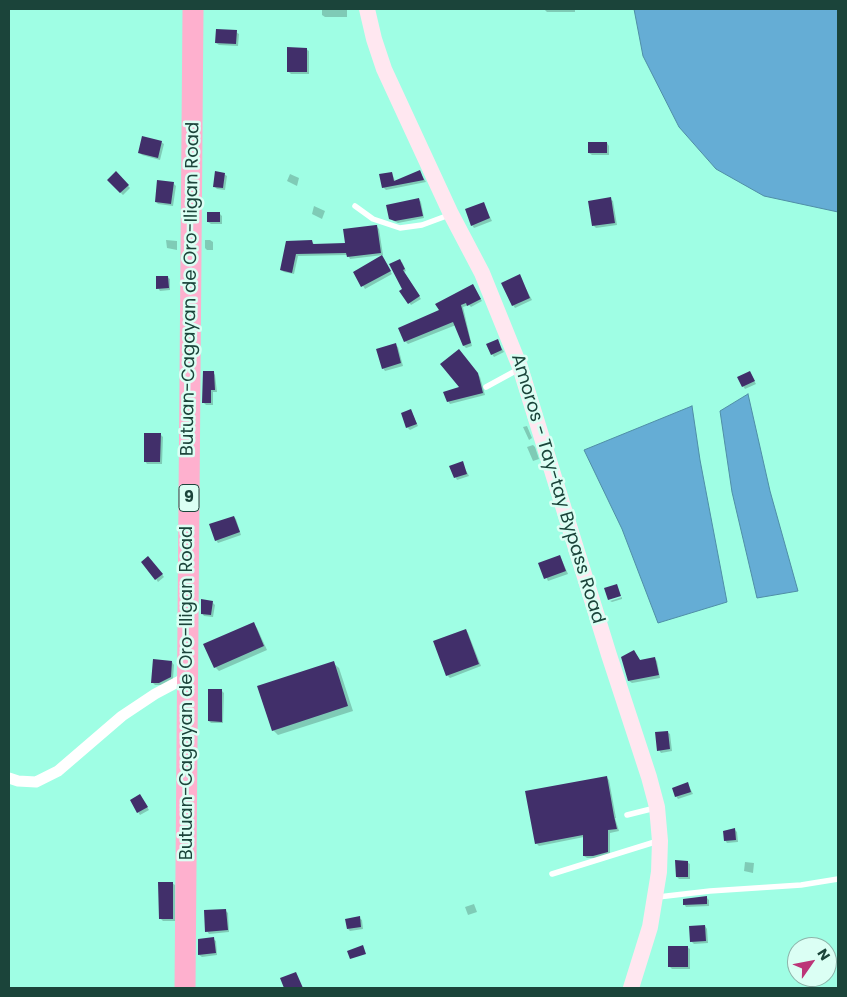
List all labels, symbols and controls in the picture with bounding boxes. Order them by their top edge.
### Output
street label: Butuan-Cagayan de Oro-Iligan Road [177,122,205,456]
street label: Amoros - Tay-tay Bypass Road [506,352,608,626]
road number: 9 [179,484,199,512]
street label: Butuan-Cagayan de Oro-Iligan Road [176,526,198,860]
north arrow [787,937,837,987]
text: N [812,945,835,964]

